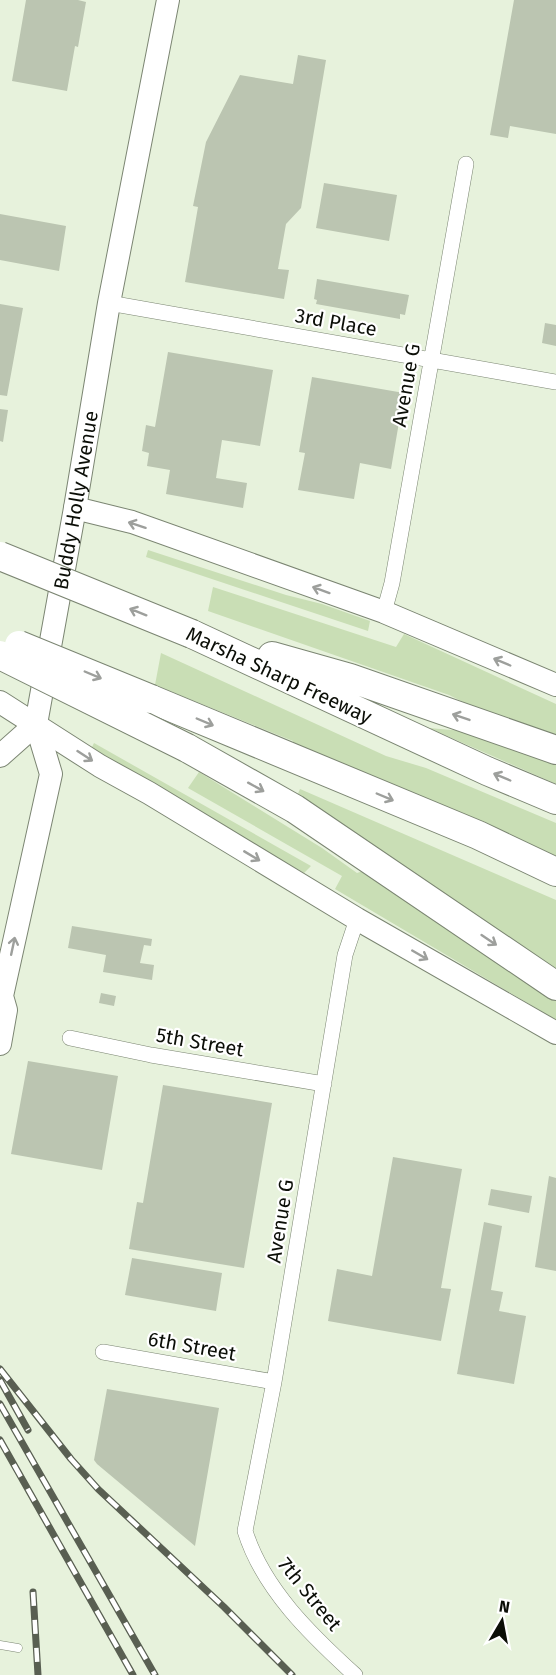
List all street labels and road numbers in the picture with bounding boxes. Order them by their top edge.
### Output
street label: 3rd Place [293,303,379,341]
street label: Avenue G [387,341,425,429]
street label: Buddy Holly Avenue [48,409,103,592]
street label: Marsha Sharp Freeway [182,621,376,729]
street label: 5th Street [154,1023,246,1062]
street label: Avenue G [262,1177,298,1265]
street label: 6th Street [146,1326,239,1366]
street label: 7th Street [273,1552,347,1636]

